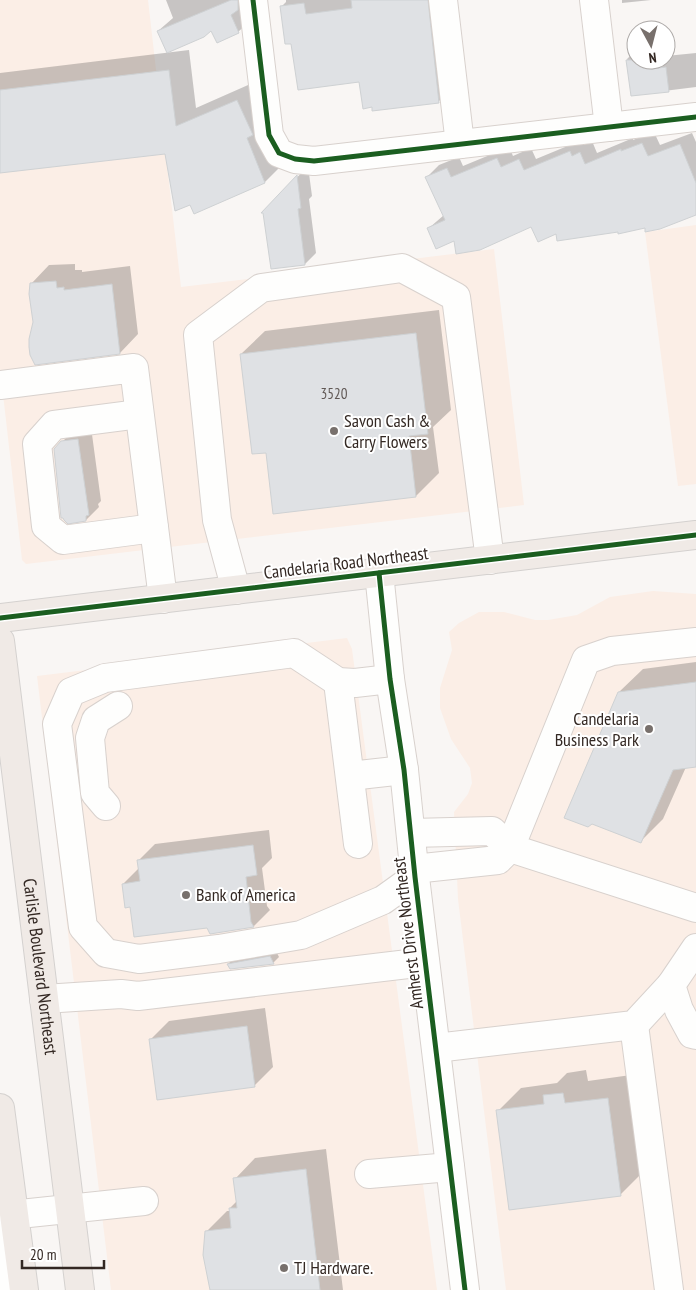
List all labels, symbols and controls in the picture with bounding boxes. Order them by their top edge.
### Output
north arrow [626,20,676,70]
text: N [648,49,657,67]
house number: 3520 [320,384,348,403]
place label: Savon Cash & Carry Flowers [344,409,430,453]
marker: Savon Cash & Carry Flowers [328,425,340,437]
street label: Candelaria Road Northeast [262,541,430,584]
place label: Candelaria Business Park [555,707,639,751]
marker: Candelaria Business Park [643,723,655,735]
street label: Amherst Drive Northeast [387,856,428,1011]
street label: Carlisle Boulevard Northeast [18,877,63,1056]
place label: Bank of America [196,883,296,906]
marker: Bank of America [180,889,192,901]
scale bar [22,1238,105,1270]
text: 20 m [30,1245,56,1264]
place label: TJ Hardware. [294,1256,373,1279]
marker: TJ Hardware. [278,1262,290,1274]

